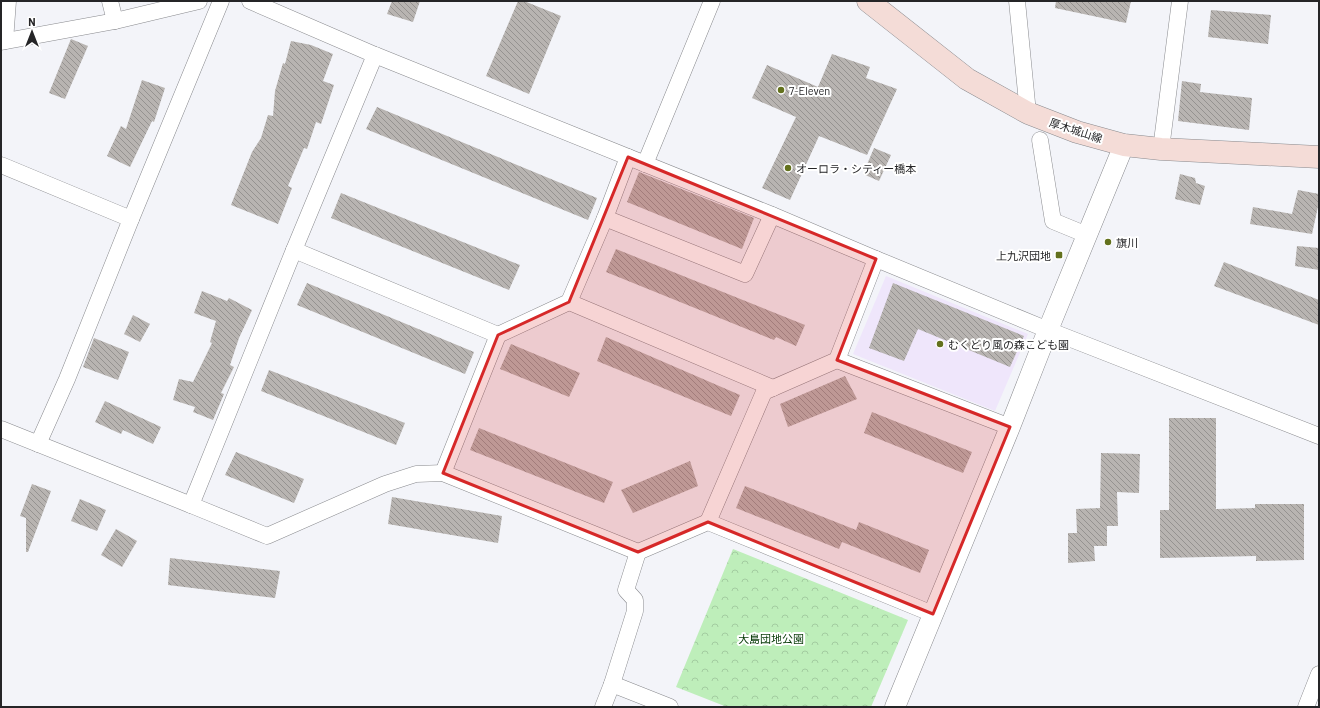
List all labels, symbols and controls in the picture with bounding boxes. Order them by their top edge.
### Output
north arrow [12,12,52,52]
text: N [28,15,36,28]
place label: 7-Eleven [789,84,830,97]
marker: 7-Eleven [776,85,786,95]
street label: 厚木城山線 [1048,115,1104,145]
place label: オーロラ・シティー橋本 [796,162,916,175]
marker: オーロラ・シティー橋本 [783,163,793,173]
place label: 旗川 [1116,236,1138,249]
marker: 旗川 [1103,237,1113,247]
place label: 上九沢団地 [996,249,1051,262]
marker: 上九沢団地 [1054,250,1064,260]
place label: むくどり風の森こども園 [948,338,1069,351]
marker: むくどり風の森こども園 [935,339,945,349]
park label: 大島団地公園 [738,632,804,645]

